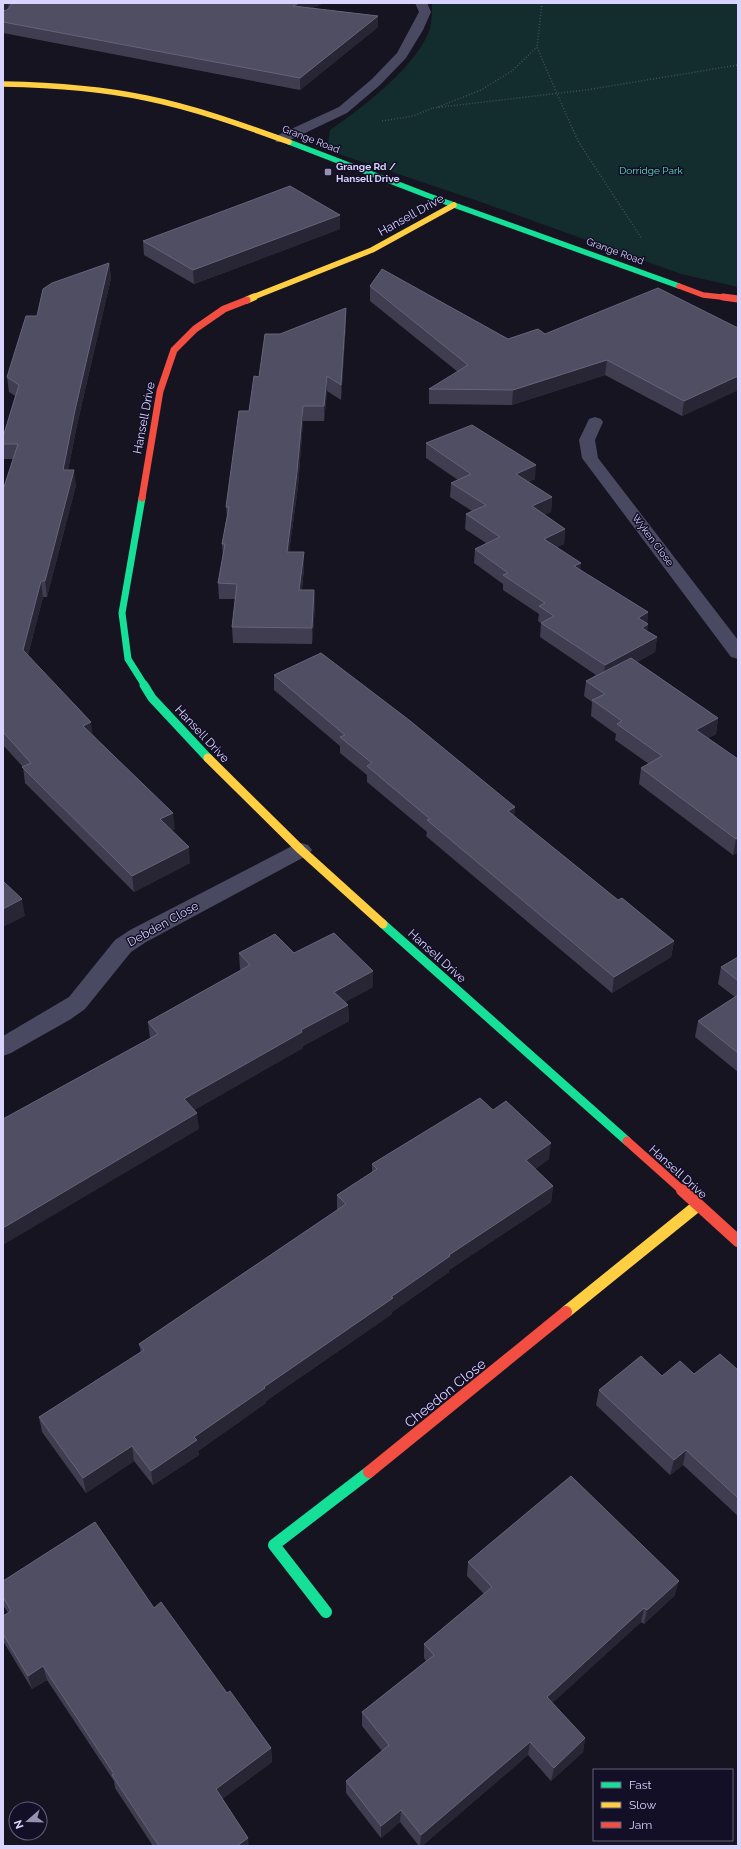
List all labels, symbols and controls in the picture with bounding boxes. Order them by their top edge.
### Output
street label: Grange Road [281,123,341,155]
place label: Grange Rd / Hansell Drive [336,161,399,184]
park label: Dorridge Park [619,165,683,176]
marker: Grange Rd / Hansell Drive [323,167,333,177]
street label: Hansell Drive [376,191,446,239]
street label: Grange Road [585,235,645,267]
street label: Hansell Drive [130,381,158,455]
street label: Wyken Close [630,512,676,568]
street label: Hansell Drive [172,703,232,765]
street label: Debden Close [125,899,201,949]
street label: Hansell Drive [405,926,469,986]
street label: Hansell Drive [646,1142,710,1202]
street label: Cheedon Close [401,1355,489,1431]
legend [593,1769,733,1841]
text: Fast [629,1778,652,1792]
text: Slow [629,1798,656,1812]
north arrow [8,1801,48,1841]
text: N [12,1818,27,1830]
text: Jam [629,1818,652,1832]

